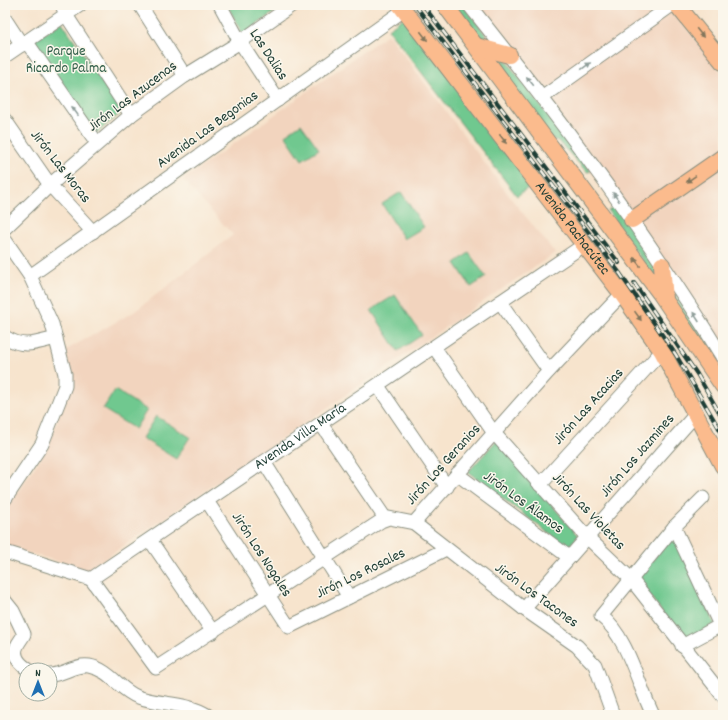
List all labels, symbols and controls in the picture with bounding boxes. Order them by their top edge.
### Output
street label: Las Dalias [243,25,293,85]
one-way arrow [695,28,704,39]
one-way arrow [420,31,428,41]
park label: Parque Ricardo Palma [26,41,107,80]
street label: Jirón Las Azucenas [84,56,182,138]
one-way arrow [581,62,591,70]
one-way arrow [526,76,535,87]
street label: Avenida Las Begonias [153,85,263,175]
one-way arrow [71,106,79,117]
street label: Jirón Las Moras [24,126,96,208]
one-way arrow [499,134,507,145]
one-way arrow [686,175,696,183]
street label: Avenida Pachacútec [529,177,615,280]
one-way arrow [612,192,620,202]
one-way arrow [634,257,642,267]
one-way arrow [634,311,642,321]
one-way arrow [692,312,700,322]
street label: Jirón Las Acacias [548,364,630,450]
street label: Avenida Villa María [250,397,352,476]
street label: Jirón Los Jazmines [595,409,681,503]
street label: Jirón Los Geranios [401,419,487,511]
street label: Jirón Los Álamos [478,466,568,540]
street label: Jirón Las Violetas [546,468,630,556]
street label: Jirón Los Nogales [225,508,297,602]
street label: Jirón Los Rosales [313,543,409,605]
street label: Jirón Los Tacones [490,558,582,634]
north arrow [18,662,58,702]
text: N [35,666,41,682]

